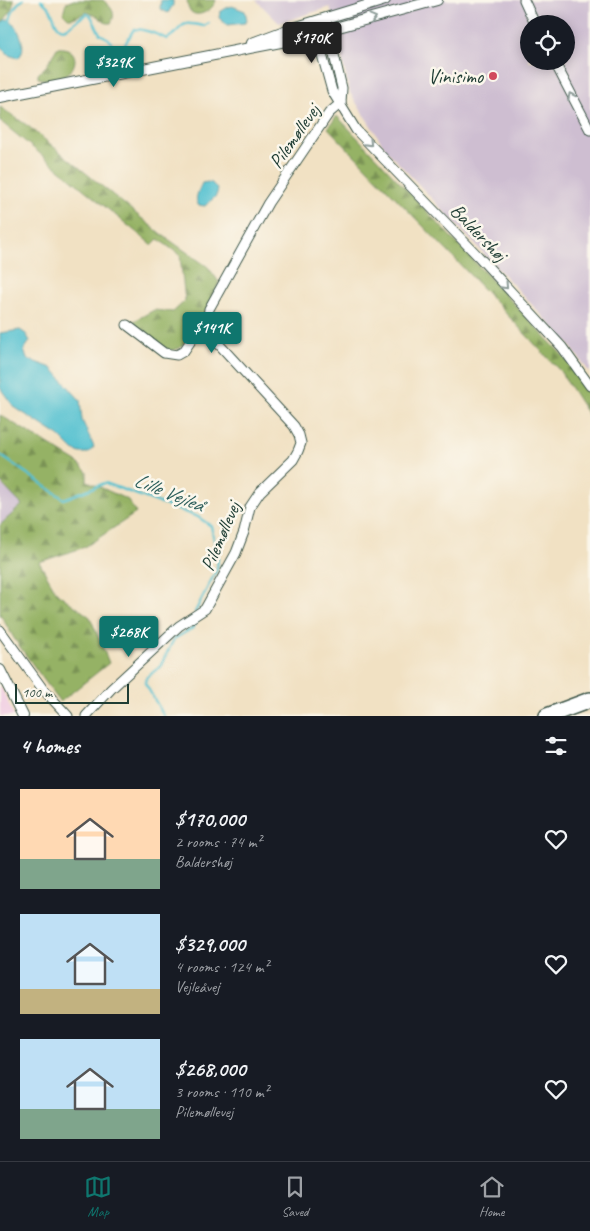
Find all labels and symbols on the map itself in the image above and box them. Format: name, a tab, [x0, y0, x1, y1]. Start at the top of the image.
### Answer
one-way arrow	[368, 14, 376, 24]
pin: $170K	[277, 22, 347, 64]
pin: $329K	[79, 46, 149, 88]
place label: Vinisimo	[428, 64, 484, 89]
marker: Vinisimo	[487, 70, 499, 82]
one-way arrow	[567, 92, 577, 101]
street label: Pilemøllevej	[263, 98, 327, 173]
one-way arrow	[363, 137, 372, 146]
street label: Baldershøj	[445, 198, 514, 268]
one-way arrow	[499, 280, 508, 289]
pin: $141K	[177, 312, 247, 354]
water label: Lille Vejleå	[131, 466, 212, 519]
street label: Pilemøllevej	[195, 496, 247, 575]
pin: $268K	[94, 616, 164, 658]
scale bar	[15, 681, 129, 704]

